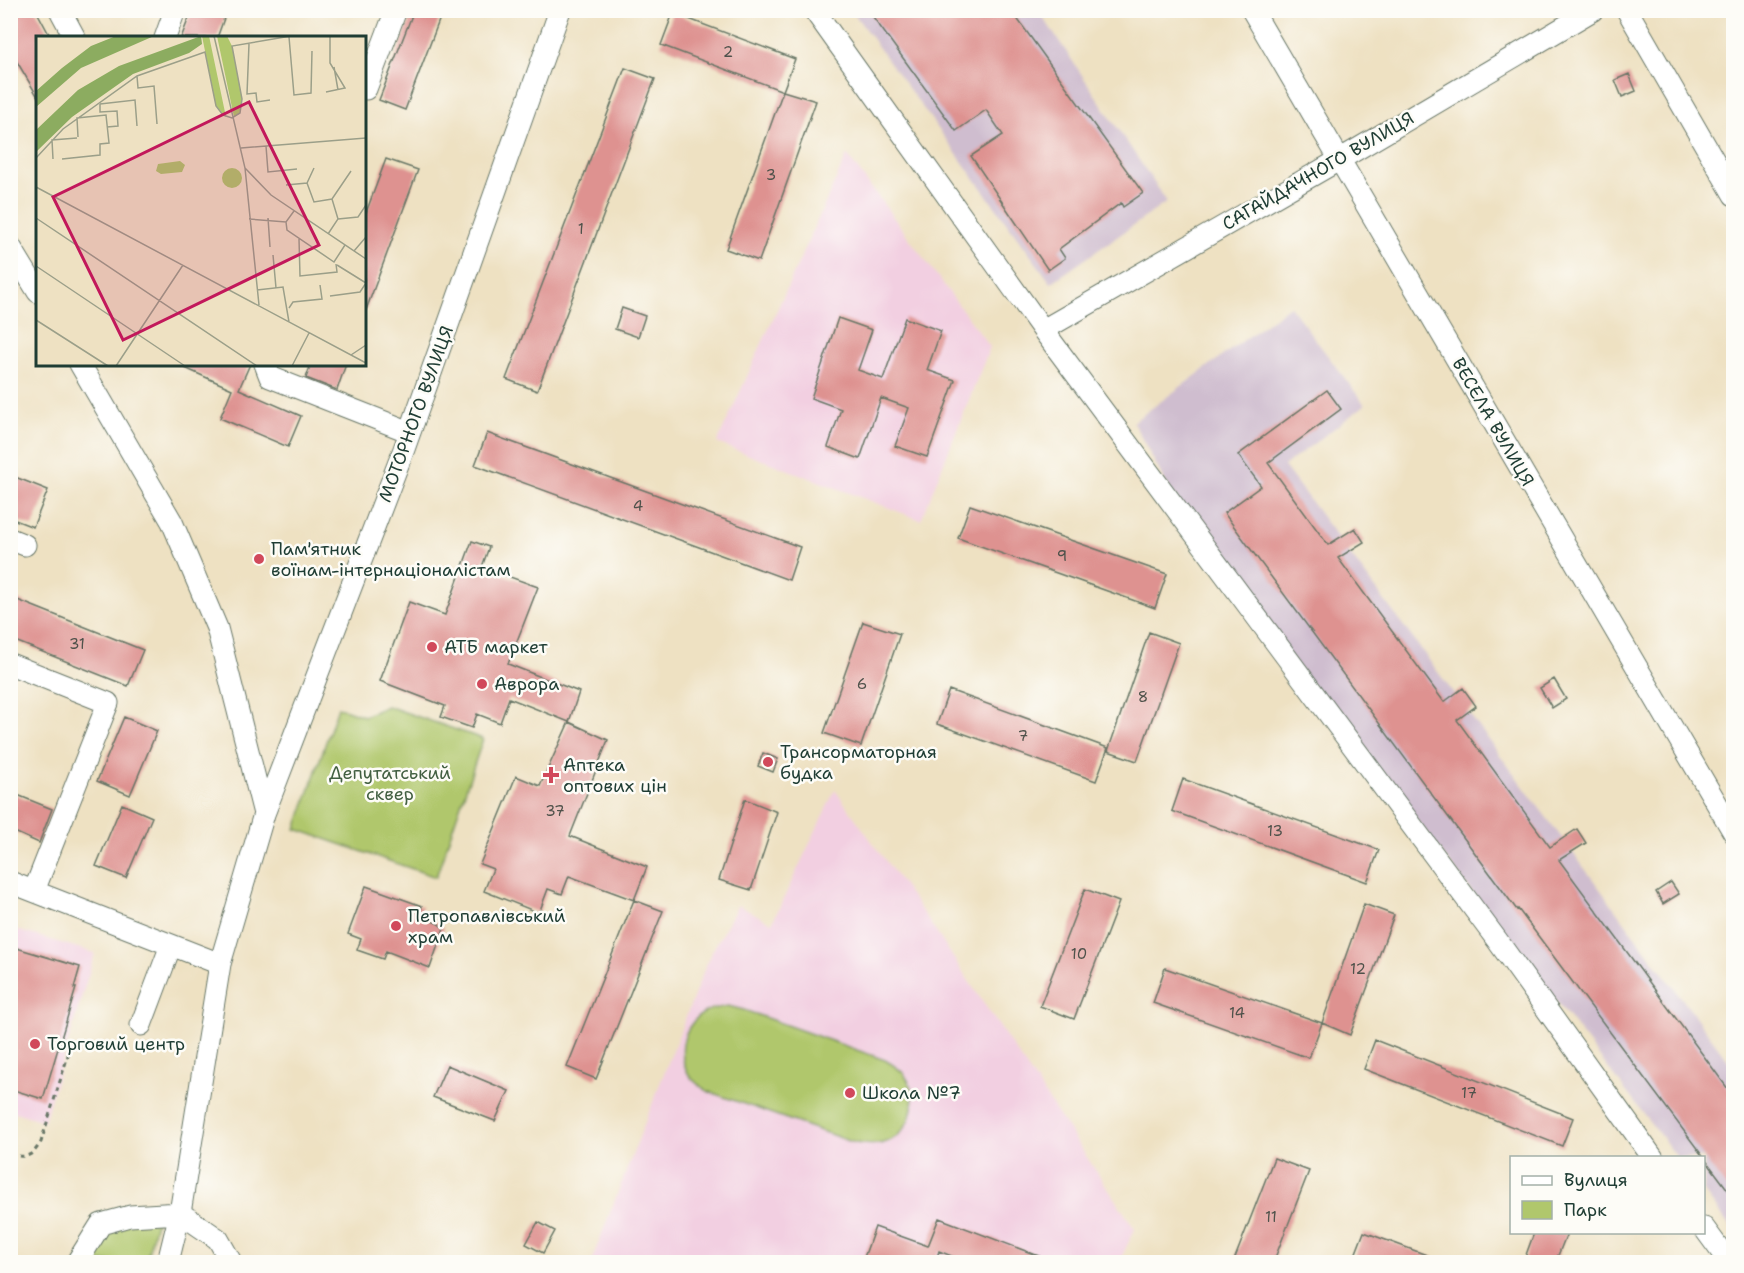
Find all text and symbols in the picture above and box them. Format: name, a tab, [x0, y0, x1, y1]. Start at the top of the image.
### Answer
inset map	[36, 36, 366, 366]
house number: 2	[723, 42, 733, 62]
street label: САГАЙДАЧНОГО ВУЛИЦЯ	[1218, 106, 1418, 236]
house number: 3	[766, 165, 776, 185]
house number: 1	[578, 219, 584, 239]
street label: МОТОРНОГО ВУЛИЦЯ	[373, 322, 459, 506]
street label: ВЕСЕЛА ВУЛИЦЯ	[1446, 353, 1540, 491]
house number: 4	[633, 496, 643, 516]
place label: Пам'ятник воїнам-інтернаціоналістам	[271, 537, 511, 582]
house number: 9	[1057, 546, 1067, 566]
marker: Пам'ятник воїнам-інтернаціоналістам	[252, 552, 266, 566]
house number: 31	[69, 634, 85, 654]
place label: АТБ маркет	[444, 635, 549, 659]
marker: АТБ маркет	[425, 640, 439, 654]
place label: Аврора	[494, 672, 559, 696]
house number: 6	[857, 674, 867, 694]
marker: Аврора	[475, 677, 489, 691]
house number: 8	[1138, 687, 1148, 707]
house number: 7	[1018, 726, 1028, 746]
place label: Трансорматорная будка	[780, 740, 937, 785]
place label: Аптека оптових цін	[563, 753, 667, 798]
marker: Трансорматорная будка	[761, 755, 775, 769]
park label: Депутатський сквер	[329, 761, 451, 806]
marker: Аптека оптових цін	[544, 768, 558, 782]
house number: 37	[545, 801, 565, 821]
house number: 13	[1267, 821, 1283, 841]
place label: Петропавлівський храм	[408, 904, 566, 949]
marker: Петропавлівський храм	[389, 919, 403, 933]
house number: 10	[1071, 944, 1087, 964]
house number: 12	[1350, 959, 1366, 979]
house number: 14	[1229, 1003, 1245, 1023]
place label: Торговий центр	[47, 1032, 185, 1056]
marker: Торговий центр	[28, 1037, 42, 1051]
place label: Школа №7	[862, 1081, 961, 1105]
house number: 17	[1461, 1083, 1477, 1103]
marker: Школа №7	[843, 1086, 857, 1100]
legend	[1510, 1156, 1705, 1234]
text: Вулиця	[1564, 1168, 1628, 1192]
text: Парк	[1564, 1198, 1607, 1222]
house number: 11	[1265, 1207, 1277, 1227]

